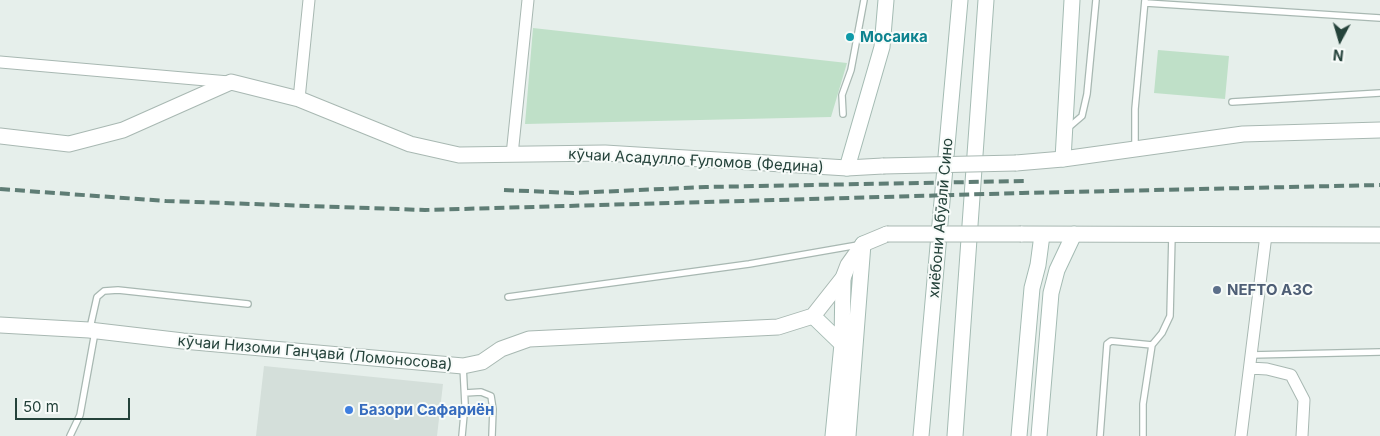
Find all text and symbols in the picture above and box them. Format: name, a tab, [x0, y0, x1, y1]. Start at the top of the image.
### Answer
north arrow	[1315, 15, 1365, 65]
place label: Мосаика	[860, 28, 928, 46]
marker: Мосаика	[844, 31, 856, 43]
text: N	[1332, 46, 1345, 64]
street label: хиёбони Абӯалӣ Сино	[925, 137, 957, 299]
street label: кӯчаи Асадулло Ғуломов (Федина)	[568, 145, 824, 177]
place label: NEFTO АЗС	[1227, 281, 1313, 299]
marker: NEFTO АЗС	[1211, 284, 1223, 296]
street label: кӯчаи Низоми Ганҷавӣ (Ломоносова)	[177, 332, 453, 374]
scale bar	[18, 388, 132, 420]
text: 50 m	[23, 397, 59, 416]
place label: Базори Сафариён	[359, 401, 494, 419]
marker: Базори Сафариён	[343, 404, 355, 416]

